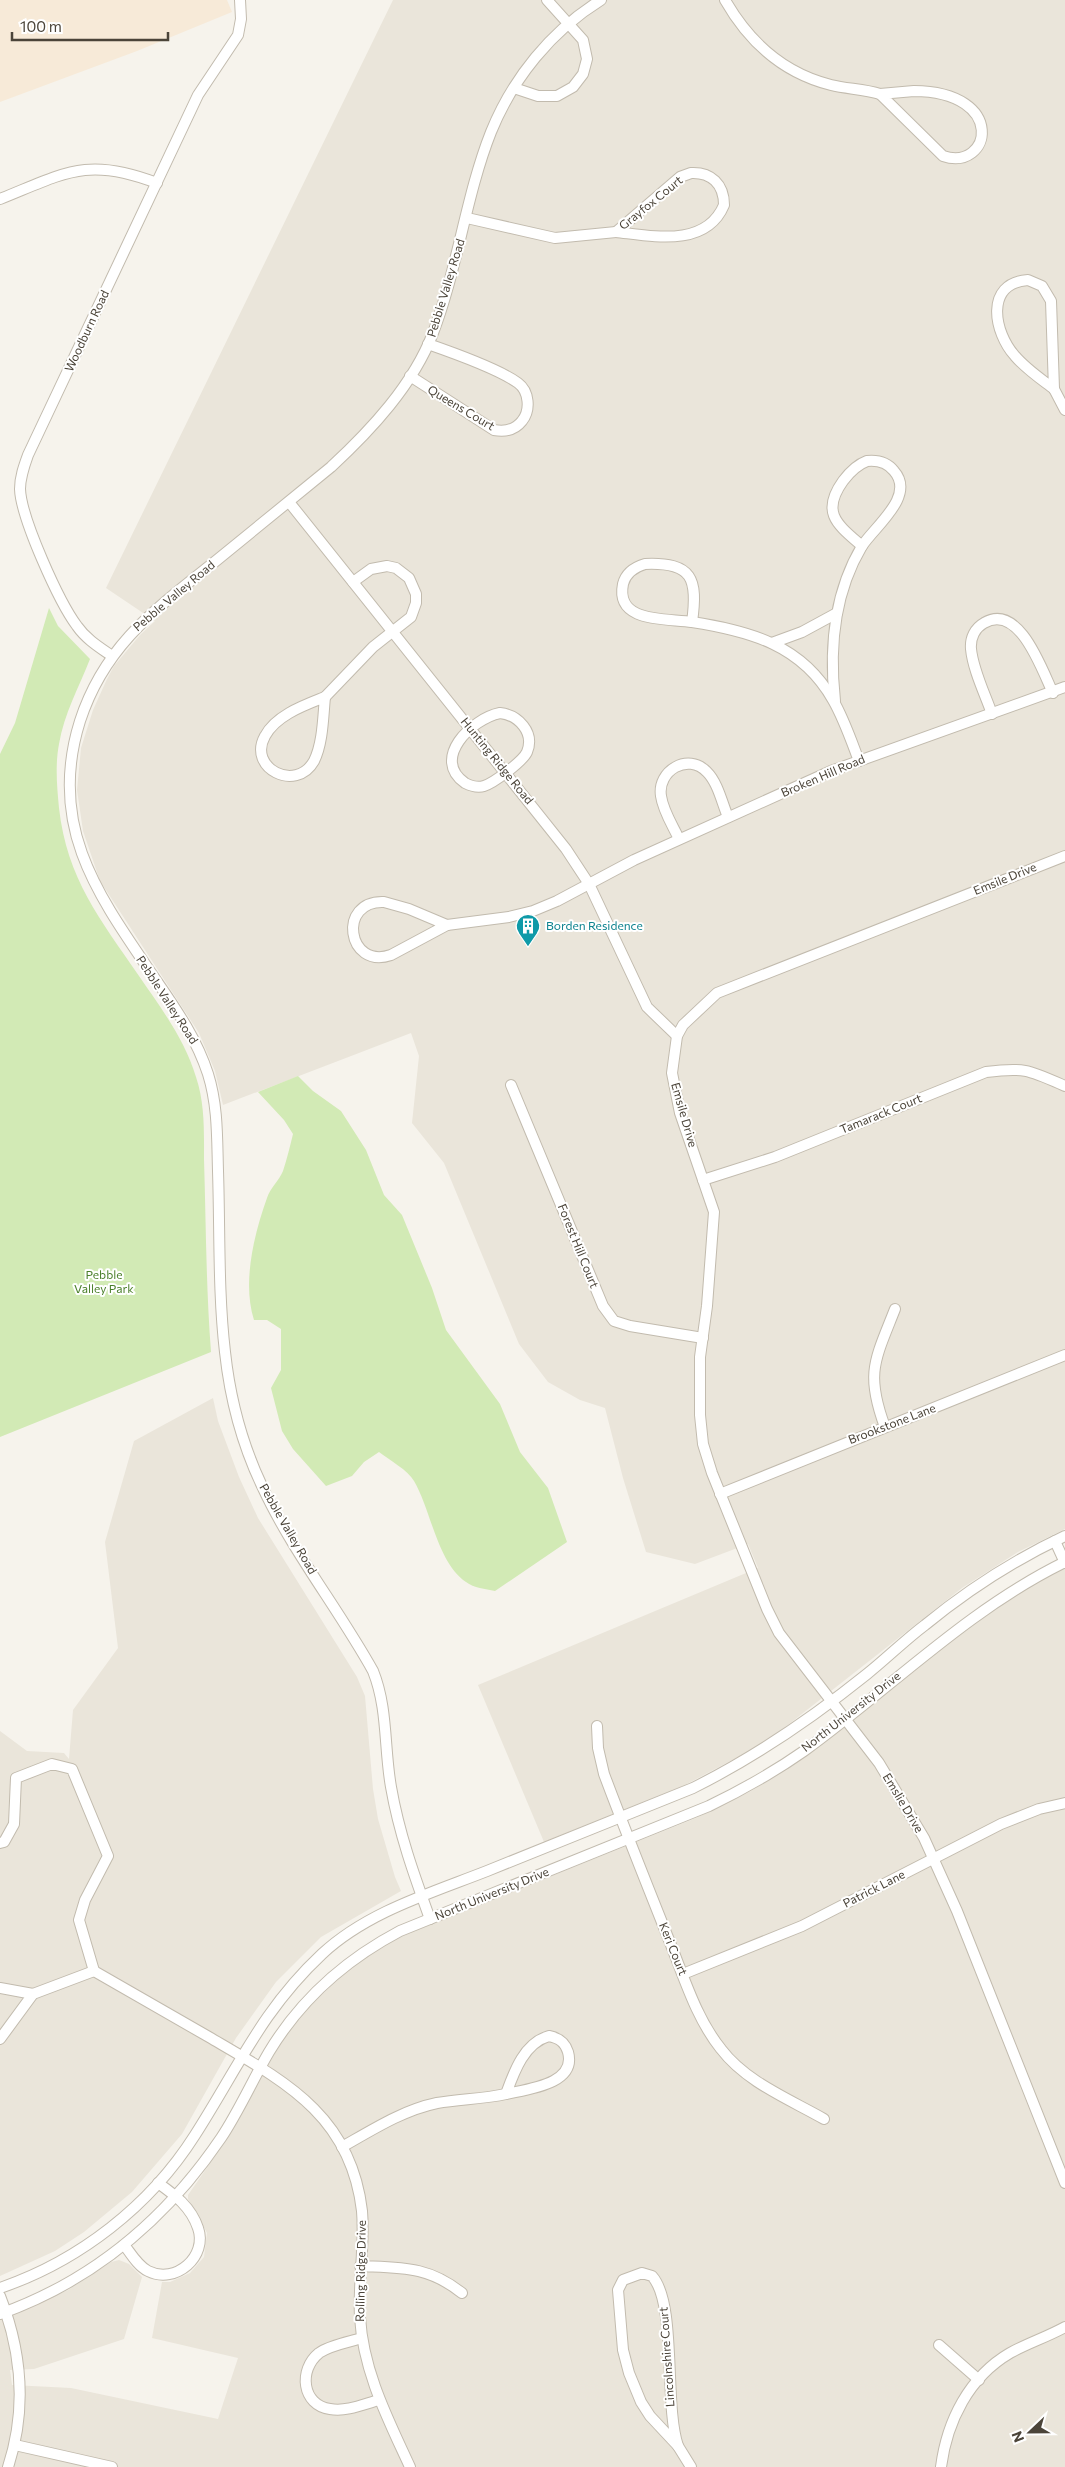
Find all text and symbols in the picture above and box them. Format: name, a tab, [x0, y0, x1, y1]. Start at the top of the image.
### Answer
scale bar	[12, 10, 169, 42]
text: 100 m	[20, 17, 62, 35]
street label: Grayfox Court	[616, 172, 685, 232]
street label: Pebble Valley Road	[423, 237, 467, 339]
street label: Woodburn Road	[61, 287, 111, 374]
street label: Queens Court	[426, 382, 498, 433]
street label: Pebble Valley Road	[130, 557, 217, 633]
street label: Hunting Ridge Road	[459, 714, 537, 807]
street label: Broken Hill Road	[779, 751, 867, 799]
street label: Emsile Drive	[971, 859, 1038, 897]
building icon: Borden Residence	[515, 913, 541, 947]
place label: Borden Residence	[546, 918, 643, 932]
street label: Pebble Valley Road	[134, 953, 202, 1046]
street label: Emsile Drive	[669, 1081, 701, 1149]
street label: Tamarack Court	[838, 1090, 924, 1136]
street label: Forest Hill Court	[556, 1201, 602, 1290]
park label: Pebble Valley Park	[74, 1267, 134, 1295]
street label: Brookstone Lane	[846, 1400, 937, 1446]
street label: Pebble Valley Road	[257, 1481, 321, 1576]
street label: North University Drive	[798, 1668, 903, 1754]
street label: Emslie Drive	[881, 1770, 927, 1835]
street label: North University Drive	[433, 1864, 551, 1922]
street label: Patrick Lane	[840, 1867, 907, 1910]
street label: Keri Court	[657, 1920, 691, 1977]
street label: Rolling Ridge Drive	[352, 2220, 368, 2322]
street label: Lincolnshire Court	[656, 2306, 676, 2408]
north arrow	[1005, 2407, 1055, 2457]
text: N	[1008, 2429, 1027, 2445]

